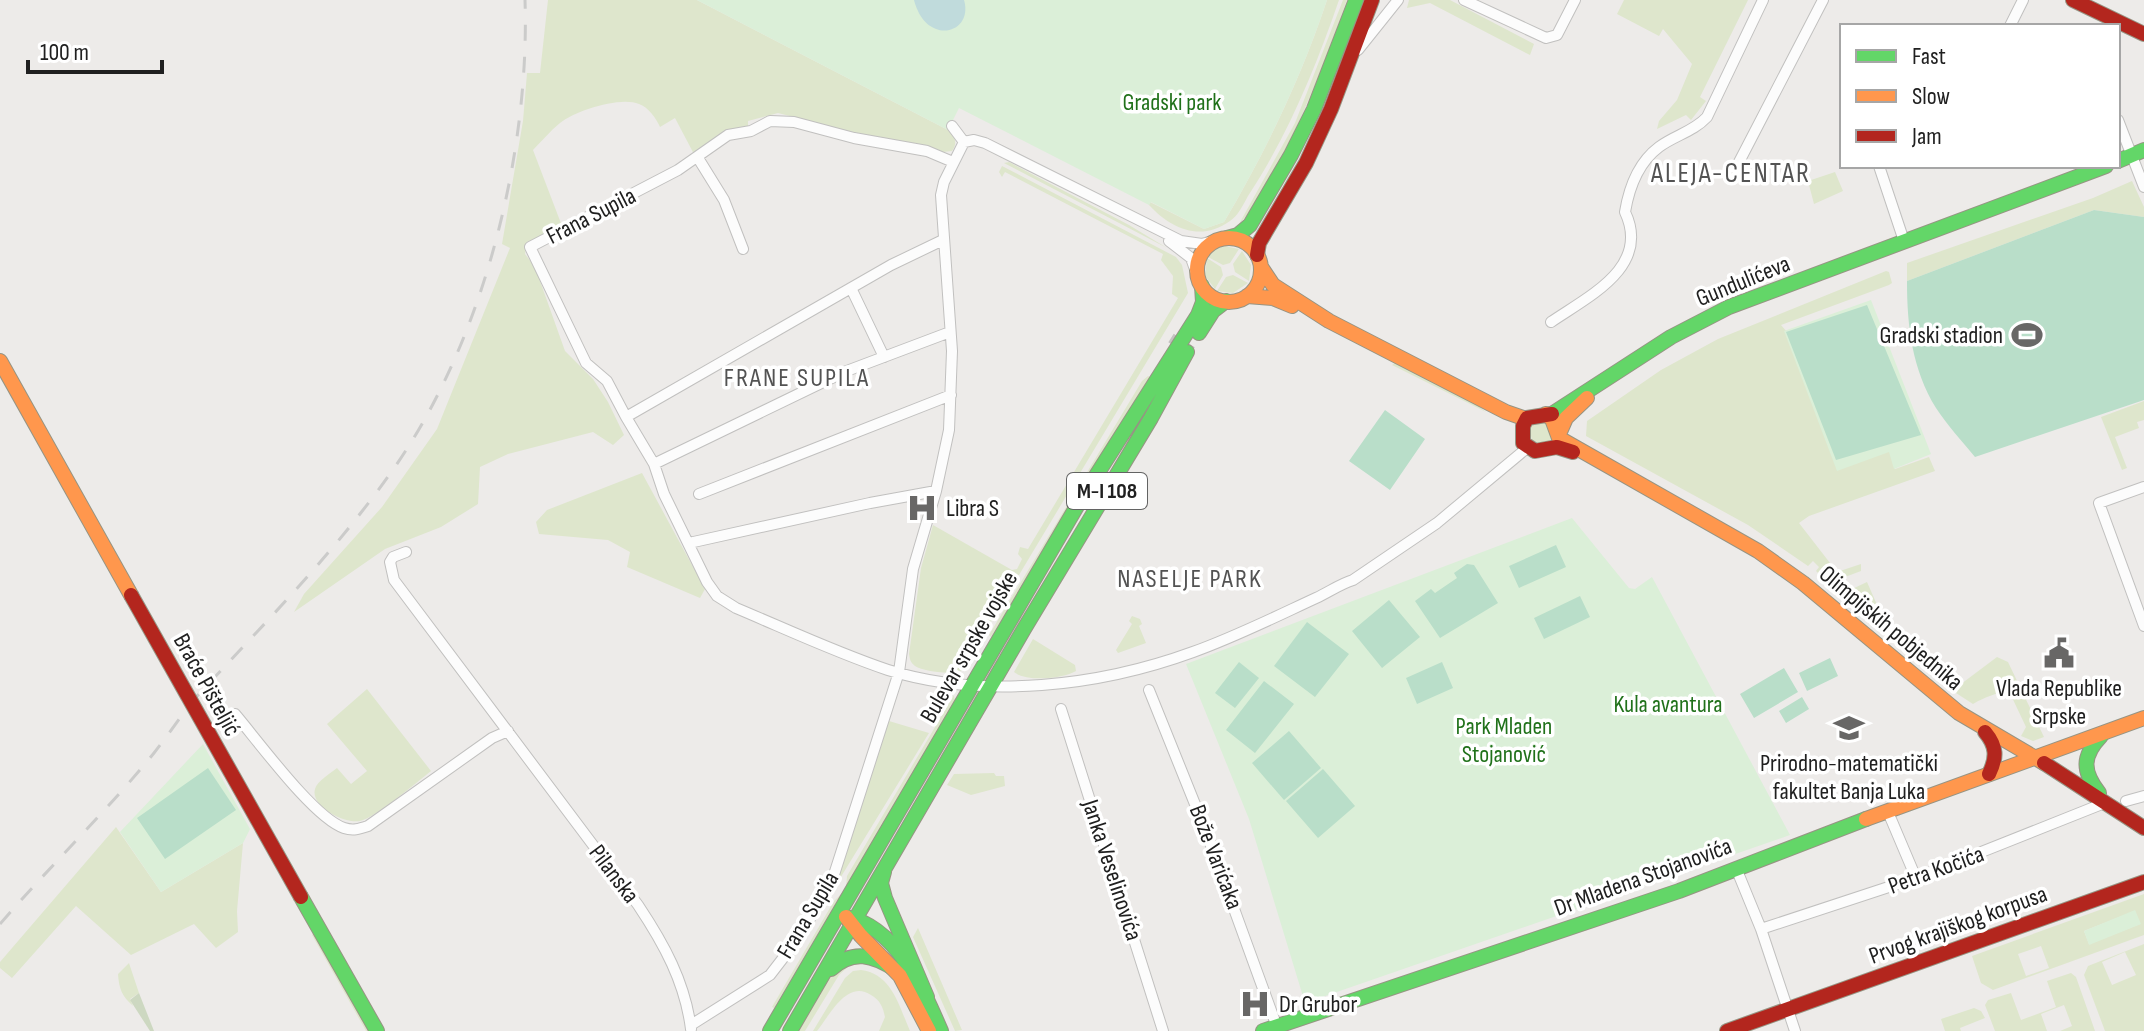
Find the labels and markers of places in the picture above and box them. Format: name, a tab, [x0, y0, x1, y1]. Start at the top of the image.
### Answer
sports icon: Gradski stadion	[2010, 318, 2044, 352]
place label: Gradski stadion	[1879, 321, 2003, 350]
hospital icon: Libra S	[905, 491, 939, 525]
place label: Libra S	[946, 494, 999, 523]
public building icon: Vlada Republike Srpske	[2042, 636, 2076, 670]
place label: Vlada Republike Srpske	[1996, 674, 2122, 731]
school or university icon: Prirodno-matematički fakultet Banja Luka	[1832, 711, 1866, 745]
place label: Prirodno-matematički fakultet Banja Luka	[1760, 749, 1938, 806]
hospital icon: Dr Grubor	[1238, 987, 1272, 1021]
place label: Dr Grubor	[1279, 990, 1357, 1019]

